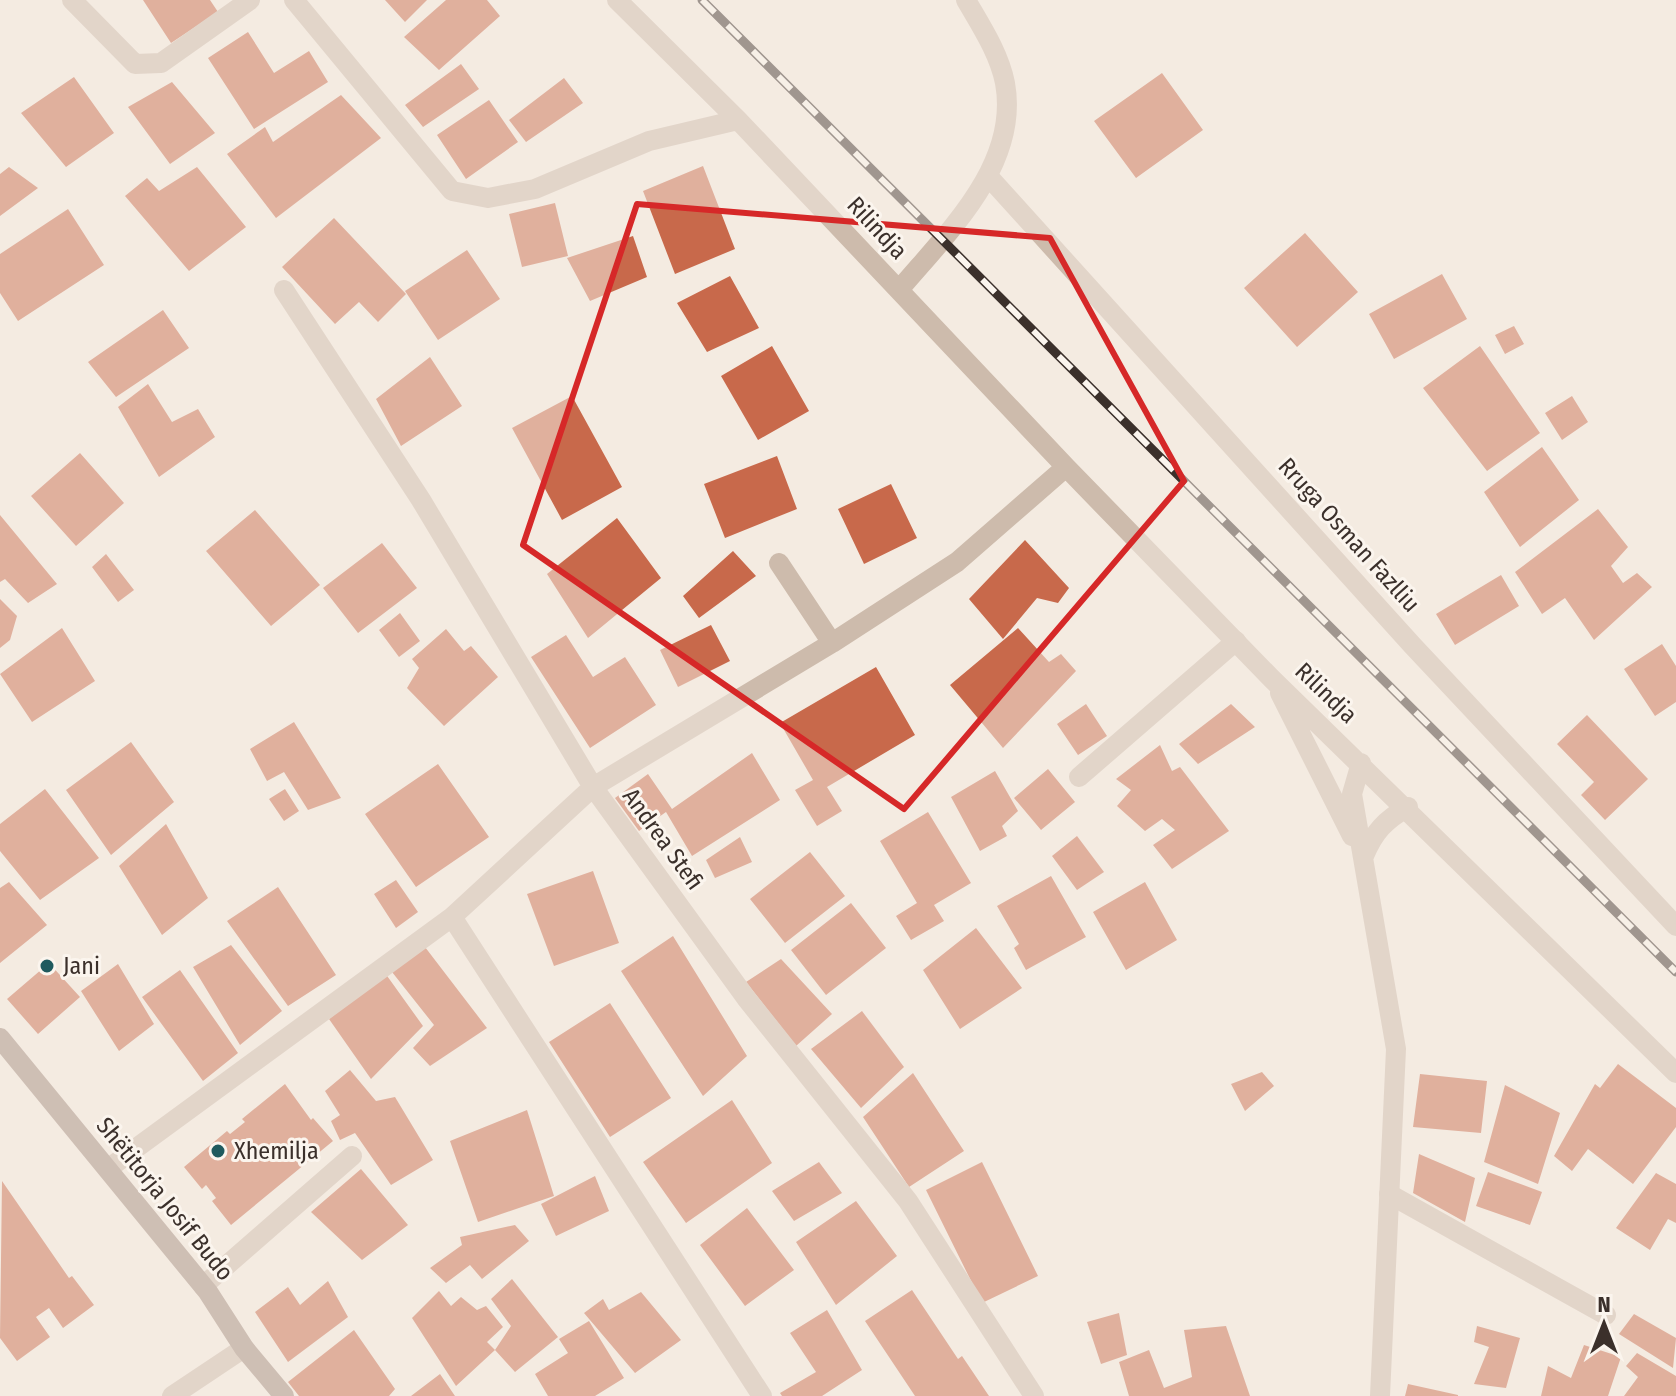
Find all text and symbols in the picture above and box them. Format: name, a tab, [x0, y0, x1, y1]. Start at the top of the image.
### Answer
street label: Rilindja	[841, 191, 913, 265]
street label: Rruga Osman Fazlliu	[1272, 452, 1426, 618]
street label: Rilindja	[1289, 657, 1363, 729]
street label: Andrea Stefi	[617, 783, 709, 895]
place label: Jani	[63, 952, 100, 980]
marker: Jani	[38, 957, 56, 975]
street label: Shëtitorja Josif Budo	[91, 1112, 239, 1286]
place label: Xhemilja	[234, 1137, 319, 1165]
marker: Xhemilja	[209, 1142, 227, 1160]
north arrow	[1564, 1284, 1644, 1364]
text: N	[1597, 1291, 1611, 1318]

